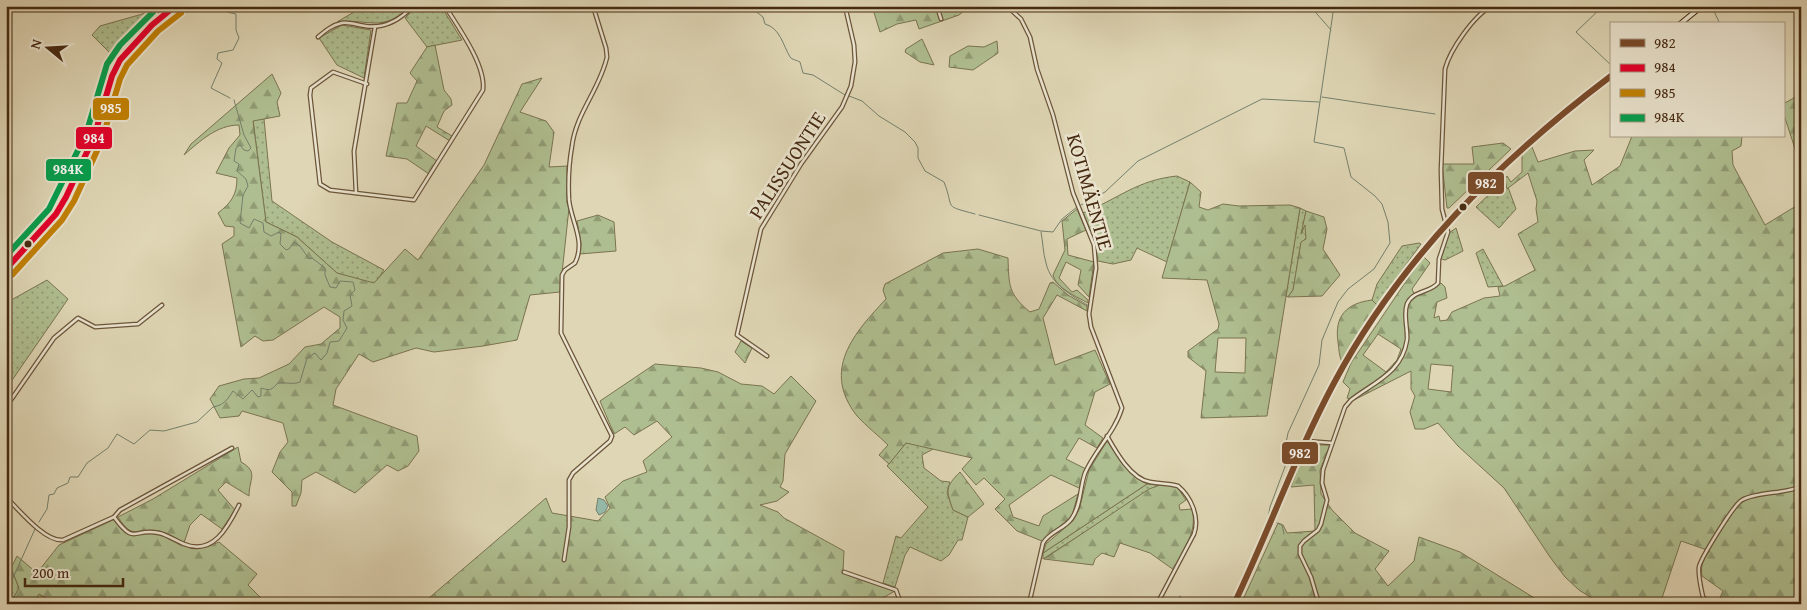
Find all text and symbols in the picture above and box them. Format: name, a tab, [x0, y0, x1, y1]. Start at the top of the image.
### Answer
north arrow	[22, 22, 72, 72]
legend	[1610, 22, 1784, 138]
text: 982	[1654, 32, 1676, 53]
text: N	[25, 36, 47, 52]
text: 984	[1654, 56, 1676, 77]
text: 985	[1654, 82, 1676, 103]
line badge: 985	[92, 97, 130, 121]
text: 985	[100, 98, 122, 118]
street label: PALISSUONTIE	[741, 105, 832, 224]
text: 984K	[1654, 106, 1685, 127]
line badge: 984	[75, 126, 113, 150]
text: 984	[83, 128, 105, 148]
street label: KOTIMÄENTIE	[1060, 130, 1121, 254]
line badge: 984K	[45, 158, 92, 182]
text: 984K	[53, 159, 83, 179]
line badge: 982	[1467, 171, 1505, 195]
text: 982	[1475, 173, 1497, 193]
unlabelled marker	[1458, 202, 1468, 212]
unlabelled marker	[23, 239, 33, 249]
line badge: 982	[1281, 441, 1319, 465]
text: 982	[1289, 443, 1311, 463]
scale bar	[25, 555, 122, 587]
text: 200 m	[32, 562, 70, 583]

